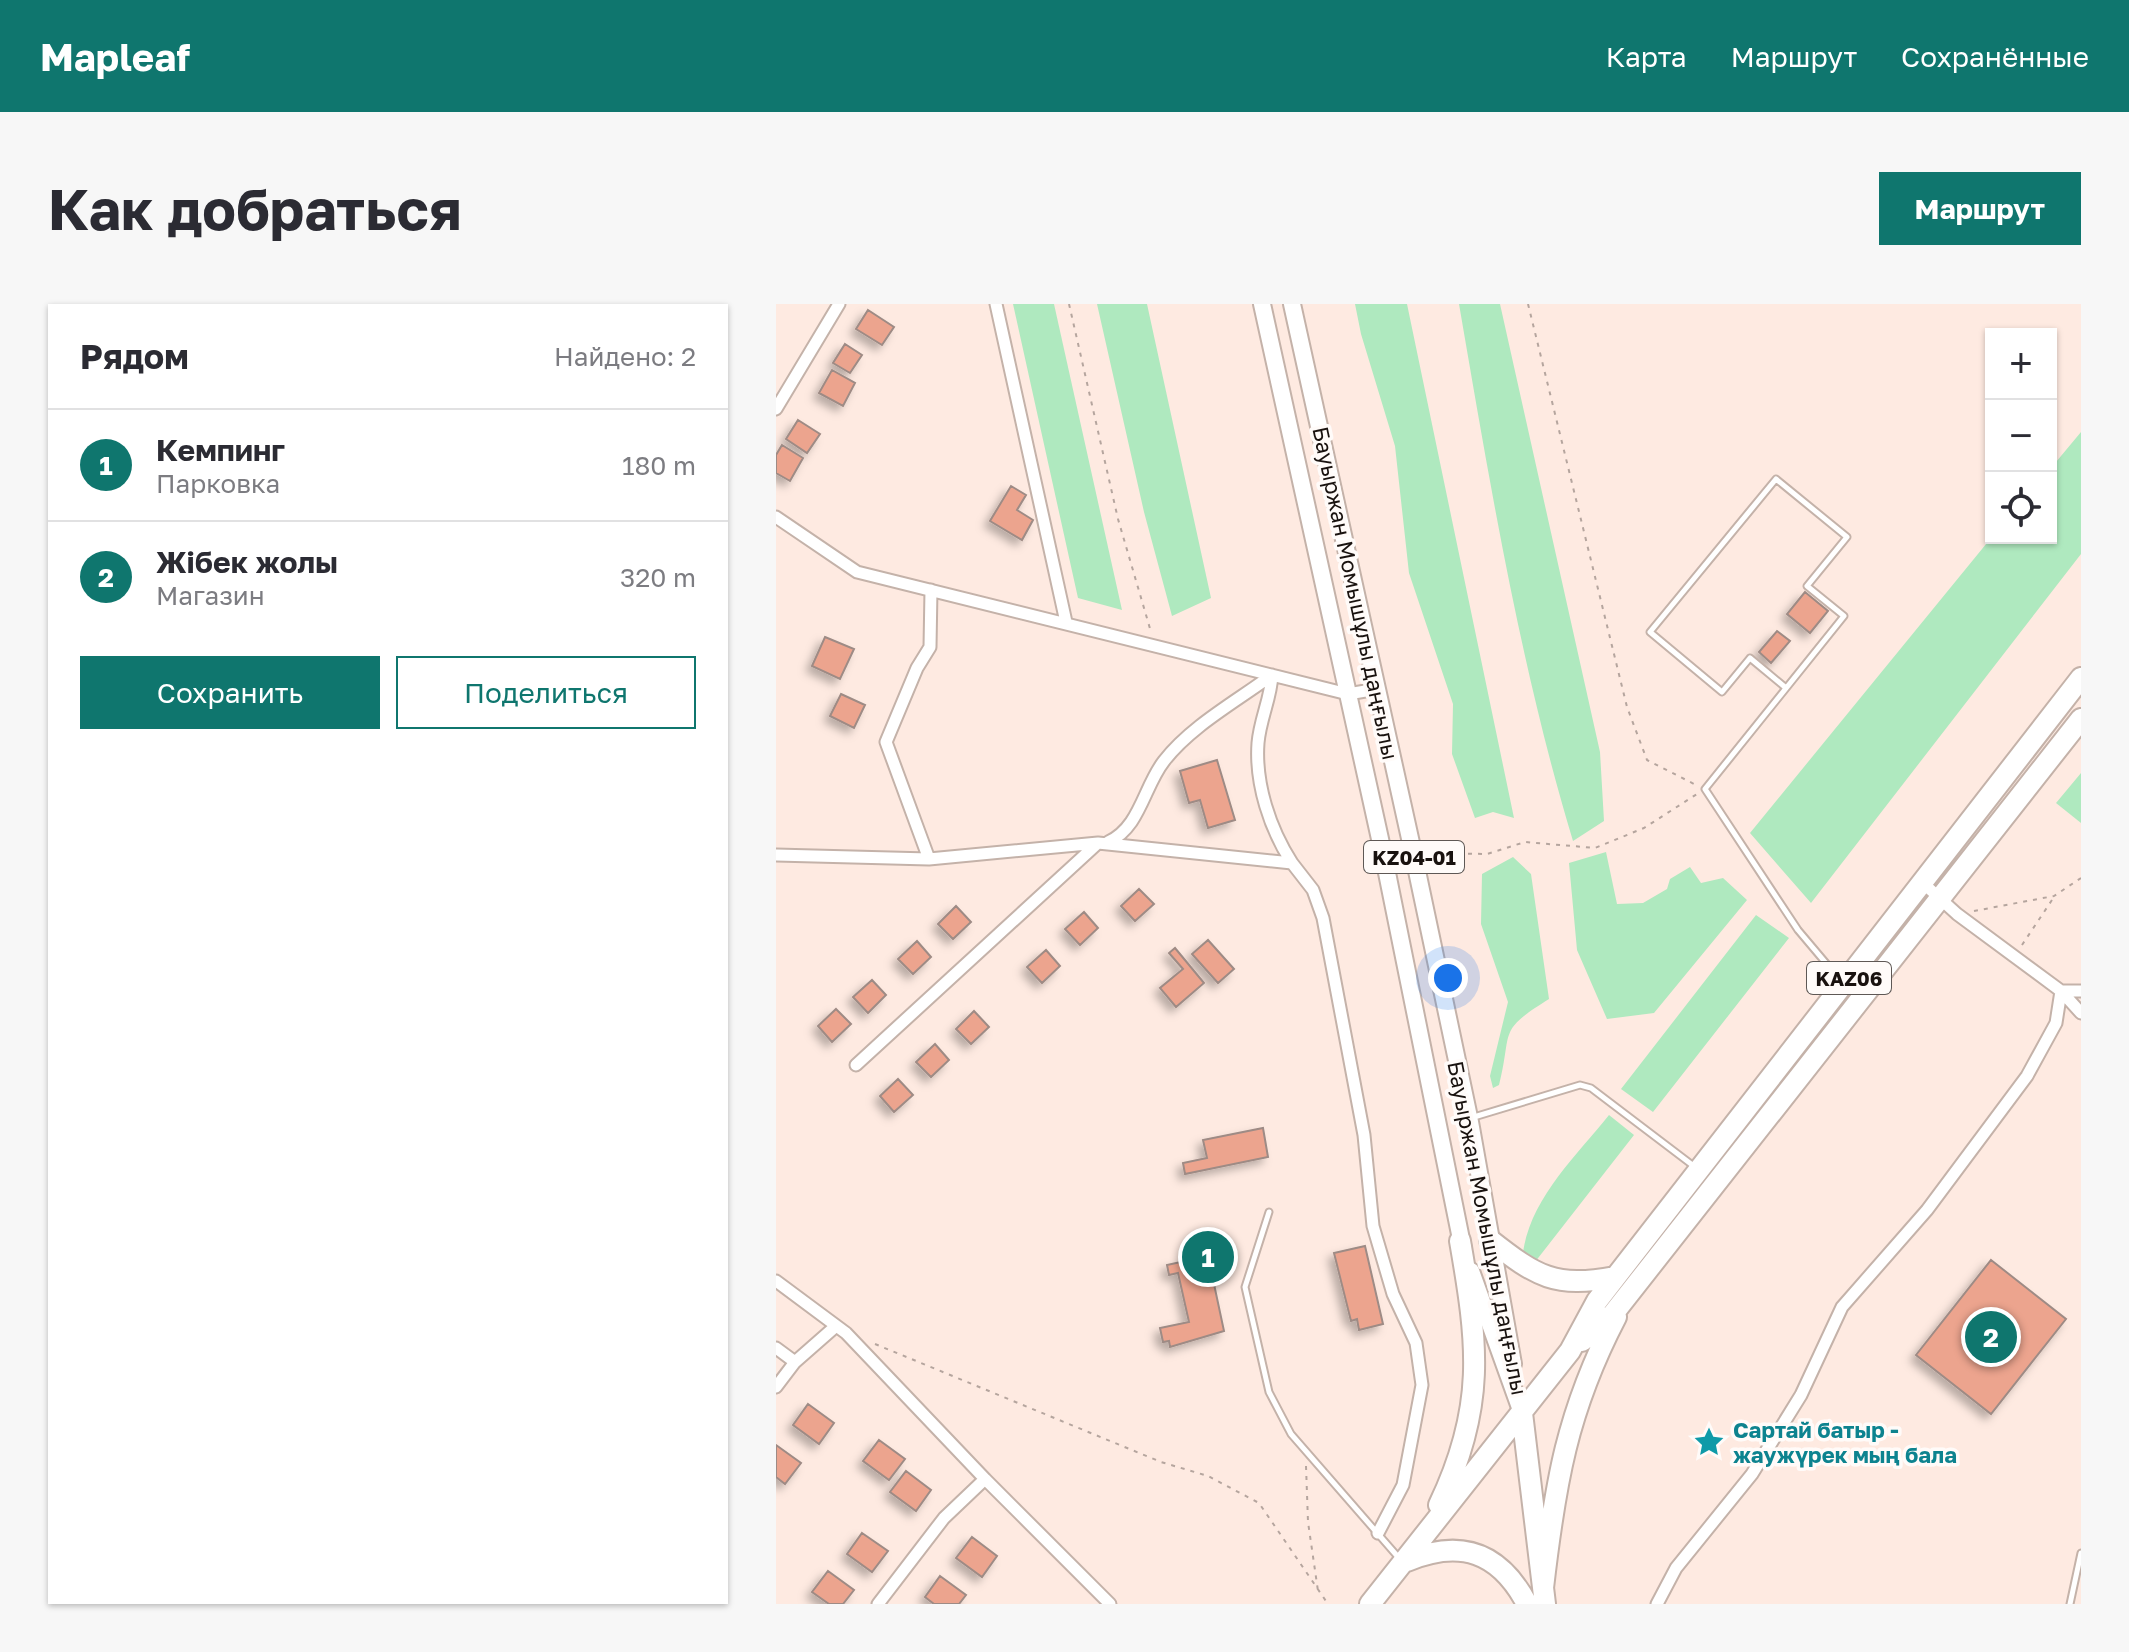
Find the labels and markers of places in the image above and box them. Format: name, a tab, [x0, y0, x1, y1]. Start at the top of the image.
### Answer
pin: 1	[1182, 1227, 1234, 1287]
pin: 2	[1965, 1307, 2017, 1367]
place label: Сартай батыр - жаужүрек мың бала	[1733, 1416, 1957, 1468]
place icon: Сартай батыр - жаужүрек мың бала	[1692, 1425, 1726, 1459]

